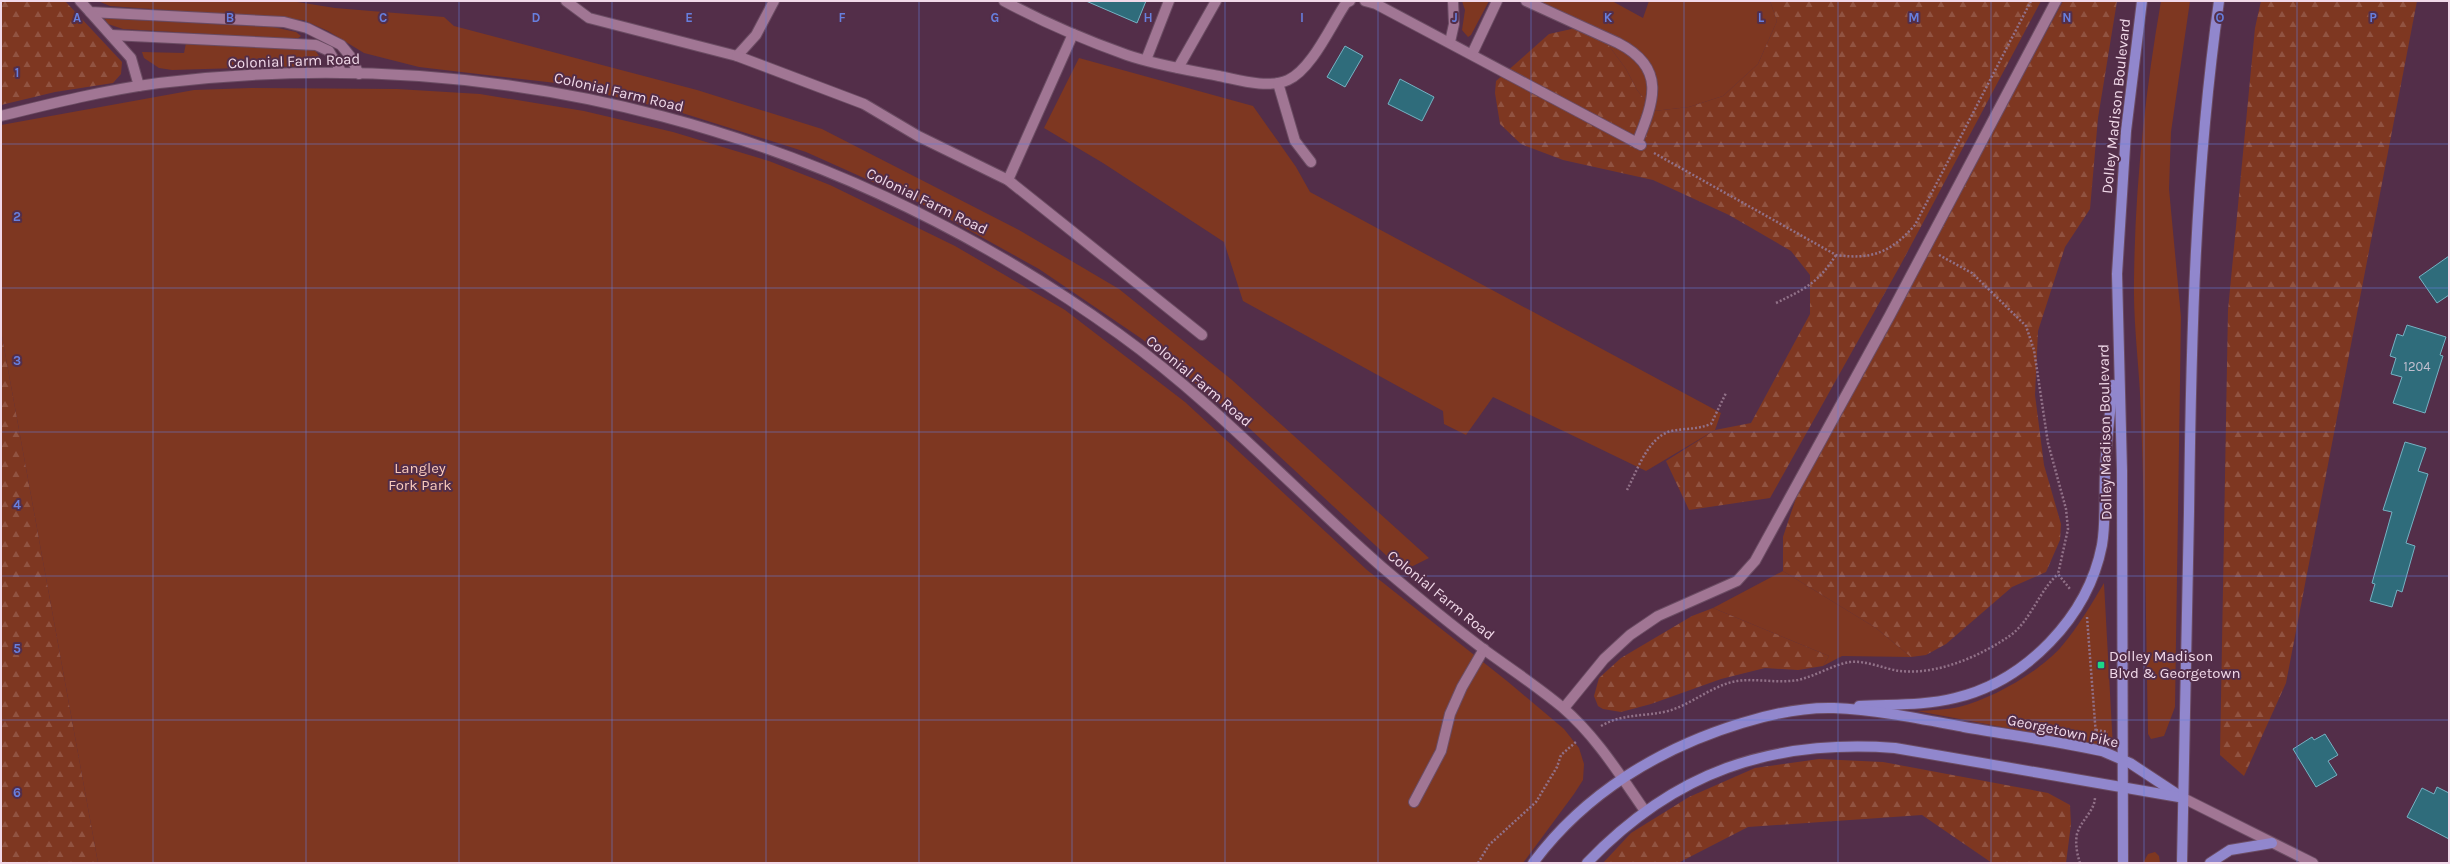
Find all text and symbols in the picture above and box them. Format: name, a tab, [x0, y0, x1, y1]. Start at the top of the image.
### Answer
text: A	[73, 10, 81, 25]
text: B	[226, 10, 234, 25]
text: C	[379, 10, 387, 25]
text: D	[532, 10, 541, 25]
text: E	[685, 10, 693, 25]
text: F	[838, 10, 846, 25]
text: G	[991, 10, 999, 25]
text: H	[1143, 10, 1153, 25]
text: I	[1300, 10, 1304, 25]
text: J	[1452, 10, 1458, 25]
text: K	[1604, 10, 1613, 25]
text: L	[1758, 10, 1765, 25]
text: M	[1908, 10, 1920, 25]
text: N	[2062, 10, 2072, 25]
text: O	[2216, 10, 2225, 25]
text: P	[2369, 10, 2377, 25]
street label: Dolley Madison Boulevard	[2098, 17, 2134, 195]
street label: Colonial Farm Road	[227, 50, 361, 72]
text: 1	[15, 65, 19, 80]
street label: Colonial Farm Road	[552, 68, 686, 116]
street label: Colonial Farm Road	[863, 164, 991, 238]
text: 2	[13, 209, 21, 224]
street label: Colonial Farm Road	[1142, 331, 1256, 431]
street label: Dolley Madison Boulevard	[2094, 344, 2116, 520]
text: 3	[13, 353, 21, 368]
house number: 1204	[2404, 359, 2430, 374]
park label: Langley Fork Park	[388, 459, 452, 494]
text: 4	[13, 497, 21, 512]
street label: Colonial Farm Road	[1384, 546, 1498, 644]
text: 5	[13, 641, 21, 656]
place label: Dolley Madison Blvd & Georgetown	[2109, 647, 2240, 682]
marker: Dolley Madison Blvd & Georgetown	[2096, 660, 2106, 670]
street label: Georgetown Pike	[2006, 710, 2120, 752]
text: 6	[13, 785, 21, 800]

